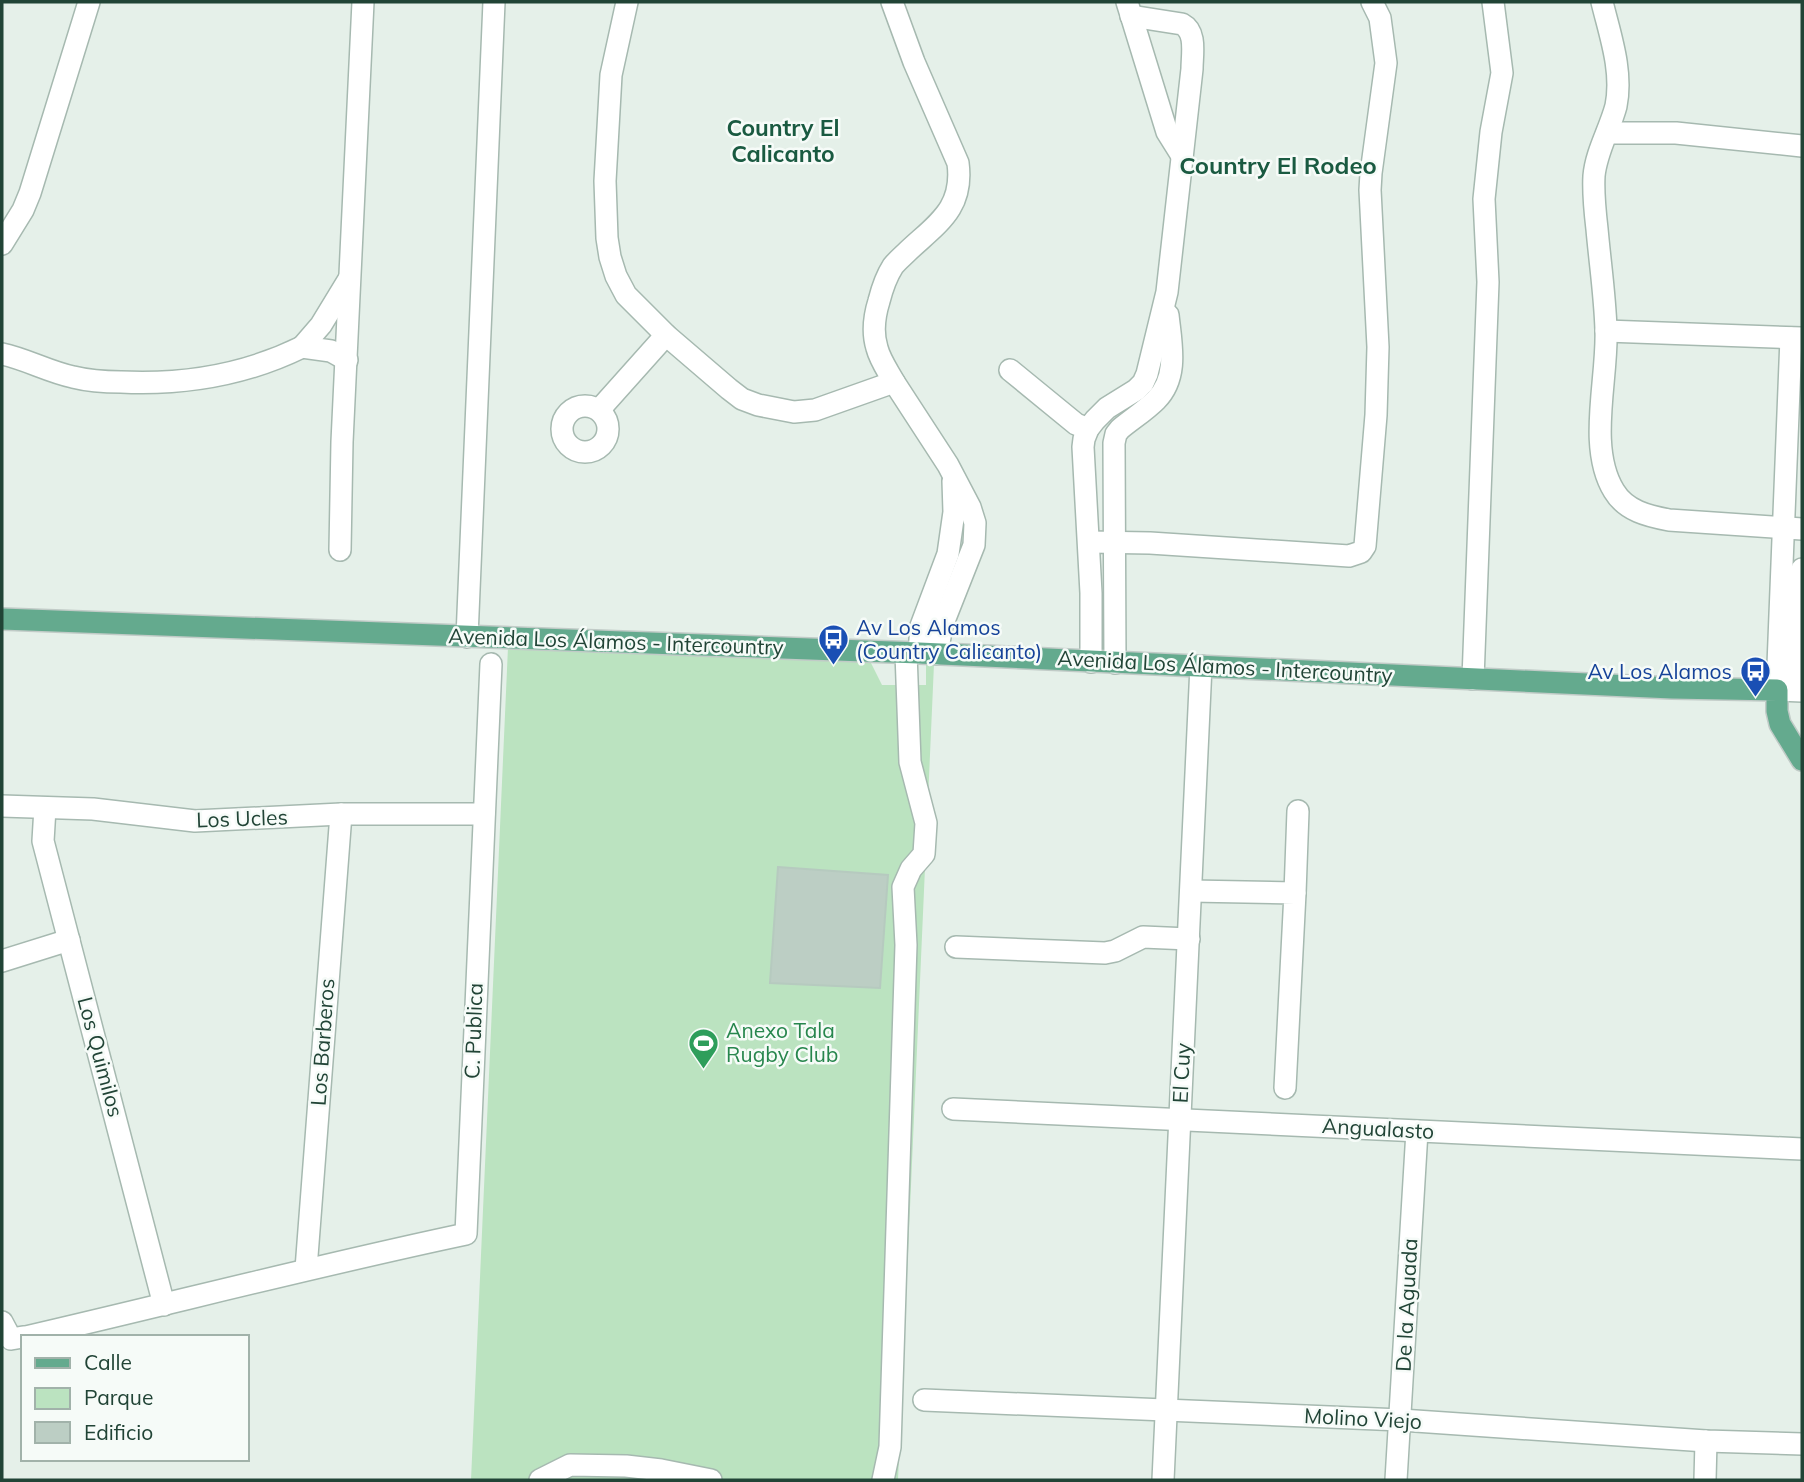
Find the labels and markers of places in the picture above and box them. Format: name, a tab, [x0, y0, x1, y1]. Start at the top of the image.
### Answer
place label: Av Los Alamos (Country Calicanto)	[856, 614, 1042, 664]
bus stop icon: Av Los Alamos (Country Calicanto)	[816, 623, 850, 667]
bus stop icon: Av Los Alamos	[1738, 655, 1772, 699]
place label: Av Los Alamos	[1587, 658, 1732, 684]
place label: Anexo Tala Rugby Club	[726, 1017, 838, 1067]
sports icon: Anexo Tala Rugby Club	[686, 1026, 720, 1070]

